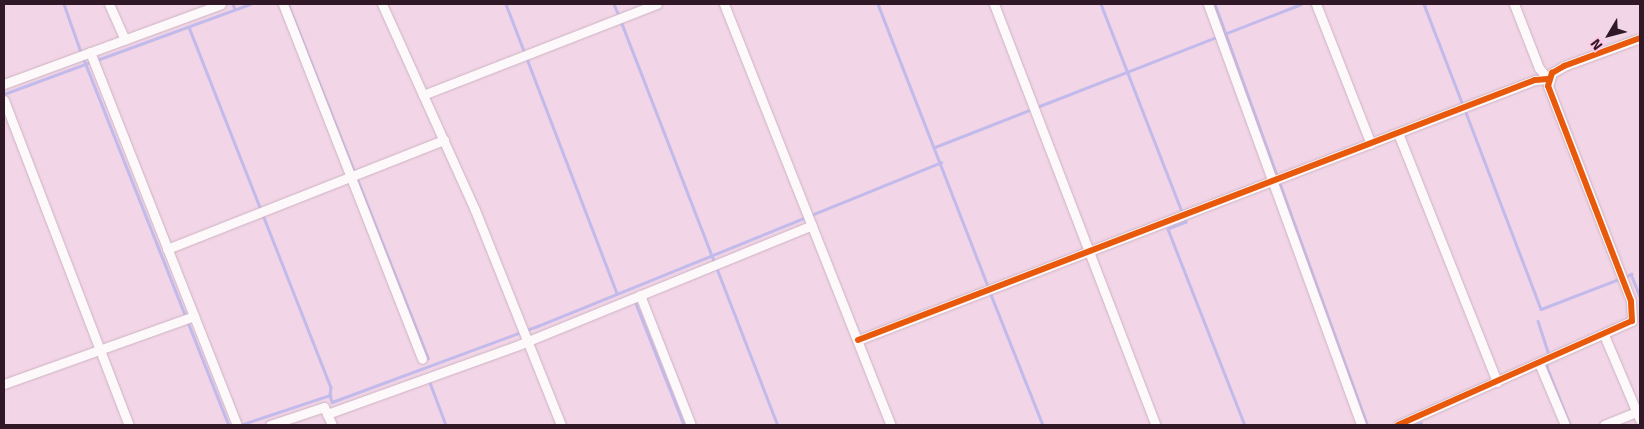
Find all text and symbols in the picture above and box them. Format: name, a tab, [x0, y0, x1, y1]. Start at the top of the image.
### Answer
north arrow	[1584, 10, 1634, 60]
text: N	[1587, 35, 1606, 53]

